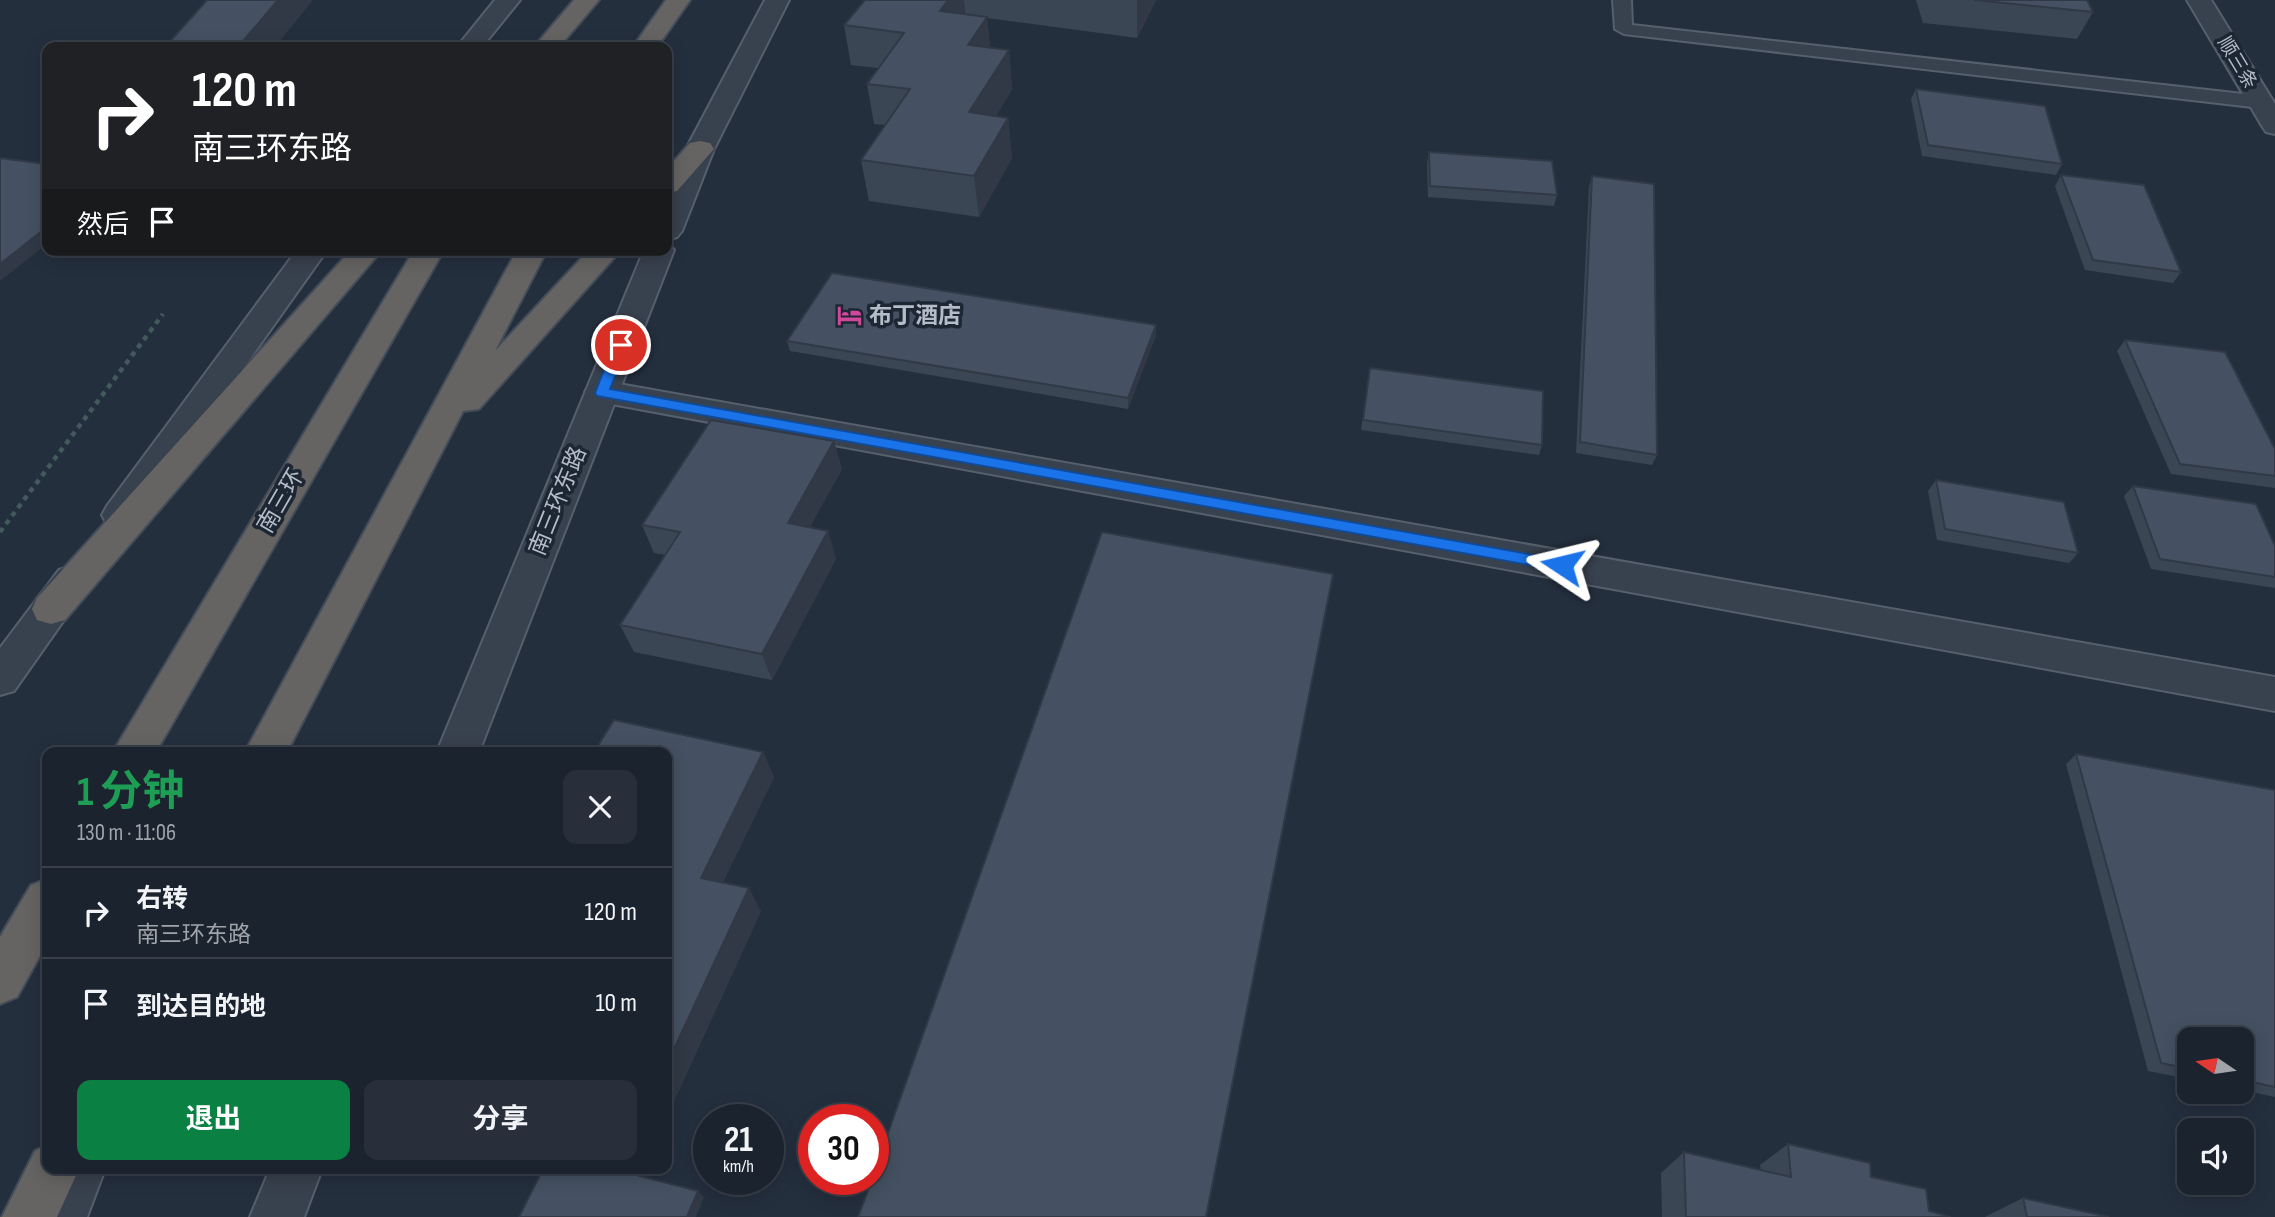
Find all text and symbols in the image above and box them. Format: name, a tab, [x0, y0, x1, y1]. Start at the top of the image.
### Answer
street label: 顺三条	[2212, 33, 2262, 93]
text: 120 m	[192, 62, 297, 121]
icon: right	[77, 70, 168, 161]
text: 南三环东路	[192, 130, 352, 169]
icon: arrive	[143, 203, 181, 241]
text: 然后	[77, 210, 129, 241]
hotel icon: 布丁酒店	[835, 302, 863, 330]
place label: 布丁酒店	[869, 302, 961, 330]
pin	[591, 315, 651, 375]
icon: arrive	[602, 326, 640, 364]
street label: 南三环东路	[523, 442, 593, 560]
street label: 南三环	[252, 464, 310, 538]
position arrow	[1525, 528, 1599, 602]
text: 1 分钟	[77, 767, 184, 818]
button: close	[563, 770, 637, 844]
text: 130 m · 11:06	[77, 819, 176, 847]
text: 右转	[136, 884, 188, 915]
icon: right	[77, 894, 115, 932]
text: 120 m	[584, 897, 637, 928]
text: 南三环东路	[136, 921, 251, 949]
icon: arrive	[77, 985, 115, 1023]
text: 10 m	[595, 988, 637, 1019]
text: 到达目的地	[136, 992, 266, 1023]
north arrow	[2177, 1027, 2254, 1104]
map controls	[2177, 1027, 2254, 1195]
button: 退出	[77, 1080, 350, 1160]
button: 分享	[364, 1080, 637, 1160]
speed limit sign: 30	[798, 1104, 889, 1195]
button: sound	[2177, 1118, 2254, 1195]
text: 21	[724, 1119, 753, 1162]
text: km/h	[723, 1156, 754, 1177]

